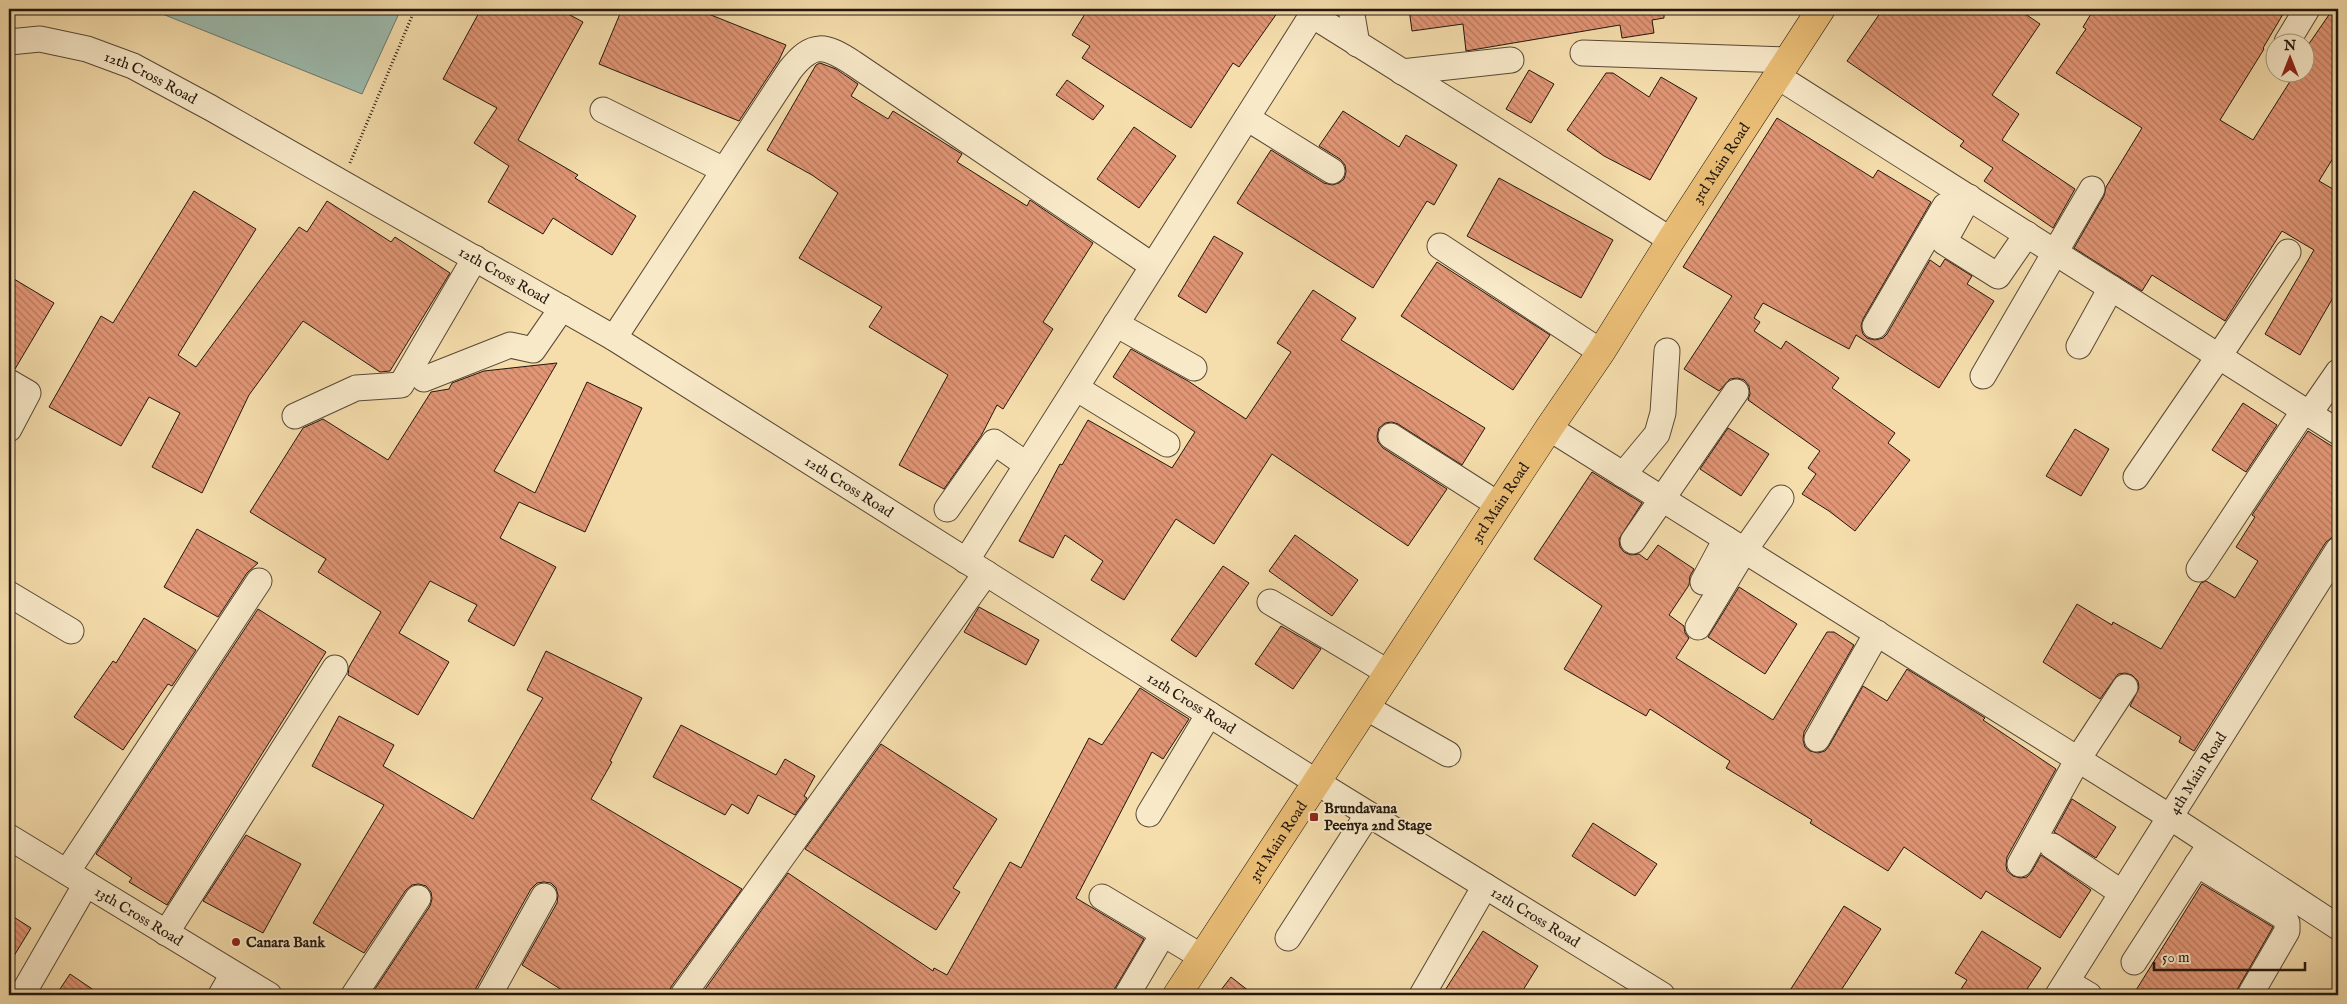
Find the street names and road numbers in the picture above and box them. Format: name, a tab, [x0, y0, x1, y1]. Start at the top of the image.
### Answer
street label: 12th Cross Road	[102, 47, 201, 109]
street label: 3rd Main Road	[1688, 119, 1755, 207]
street label: 12th Cross Road	[455, 242, 553, 309]
street label: 12th Cross Road	[801, 452, 898, 523]
street label: 3rd Main Road	[1467, 458, 1534, 547]
street label: 12th Cross Road	[1143, 668, 1240, 739]
street label: 4th Main Road	[2165, 728, 2231, 818]
street label: 3rd Main Road	[1245, 797, 1312, 885]
street label: 13th Cross Road	[91, 882, 187, 951]
street label: 12th Cross Road	[1487, 883, 1584, 953]

